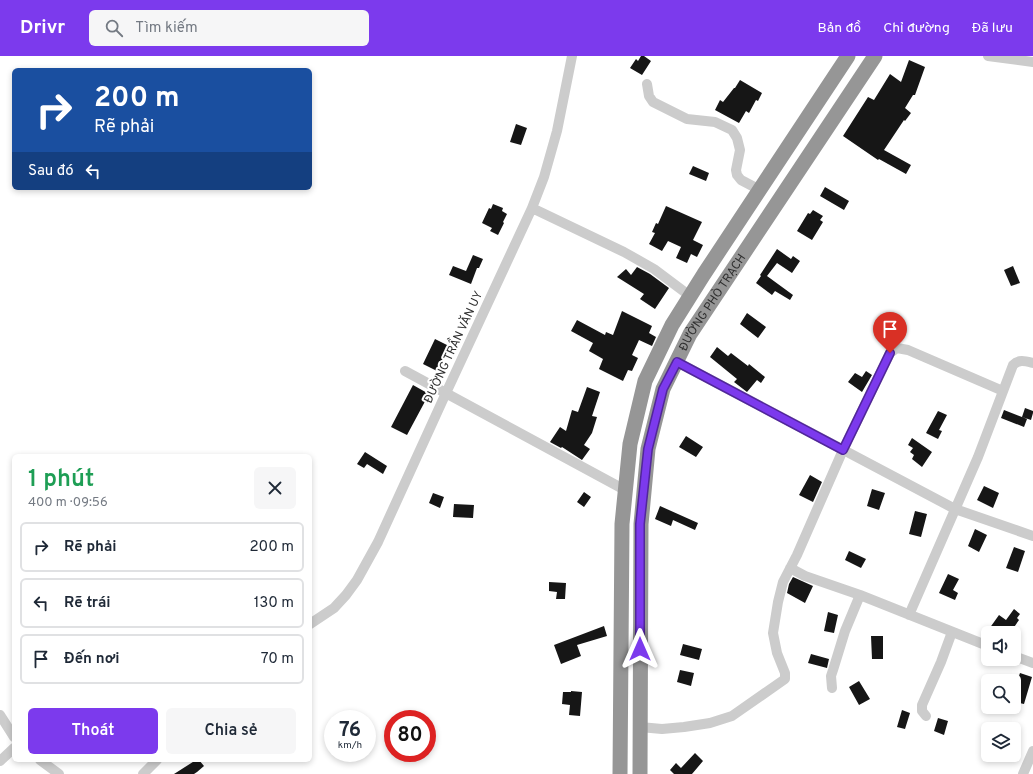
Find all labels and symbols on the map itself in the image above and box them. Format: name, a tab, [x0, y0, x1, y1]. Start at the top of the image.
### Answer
street label: ĐƯỜNG PHÒ TRẠCH	[676, 251, 750, 354]
street label: ĐƯỜNG TRẦN VĂN UY	[420, 288, 487, 406]
pin	[873, 312, 907, 353]
position arrow	[619, 628, 661, 670]
speed limit sign: 80	[384, 710, 436, 762]

